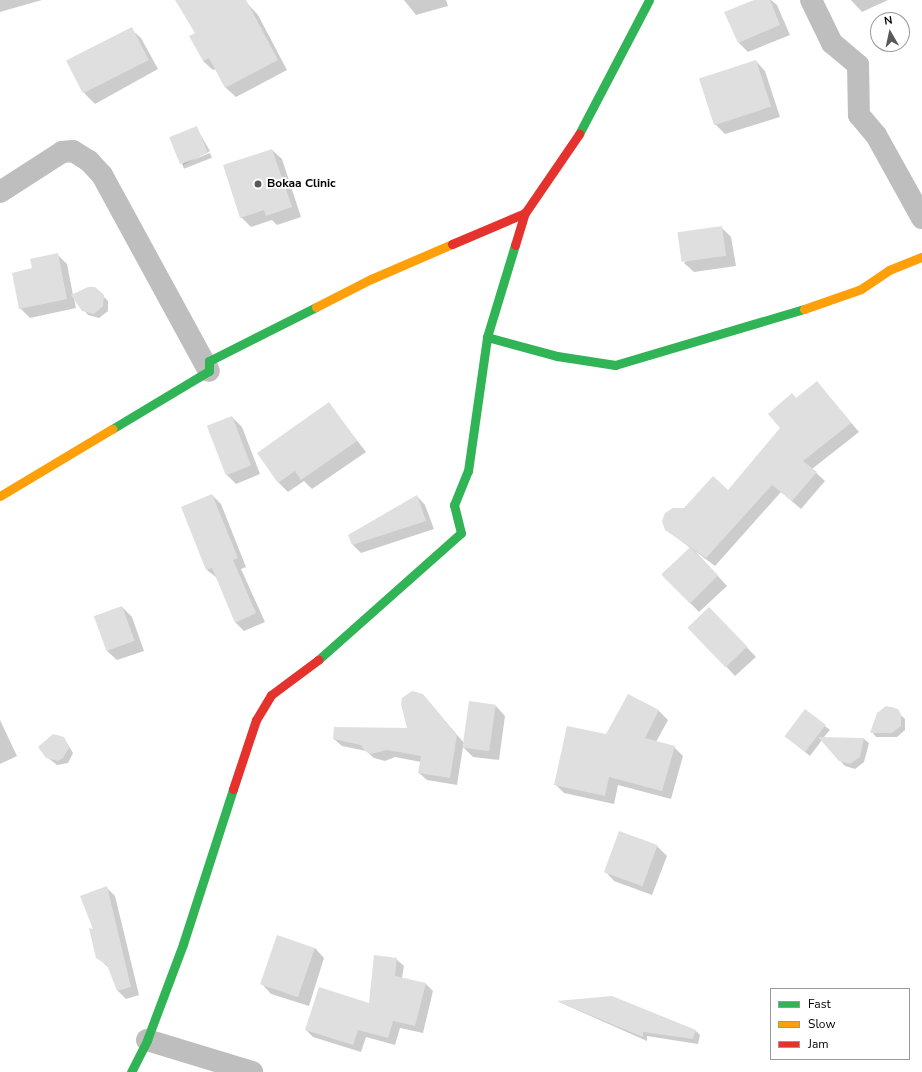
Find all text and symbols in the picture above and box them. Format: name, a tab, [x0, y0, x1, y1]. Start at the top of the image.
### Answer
north arrow	[870, 12, 910, 52]
text: N	[883, 13, 893, 29]
place label: Bokaa Clinic	[267, 177, 336, 191]
marker: Bokaa Clinic	[252, 178, 264, 190]
legend	[770, 988, 910, 1060]
text: Fast	[808, 996, 831, 1012]
text: Slow	[808, 1016, 836, 1032]
text: Jam	[808, 1036, 829, 1052]

